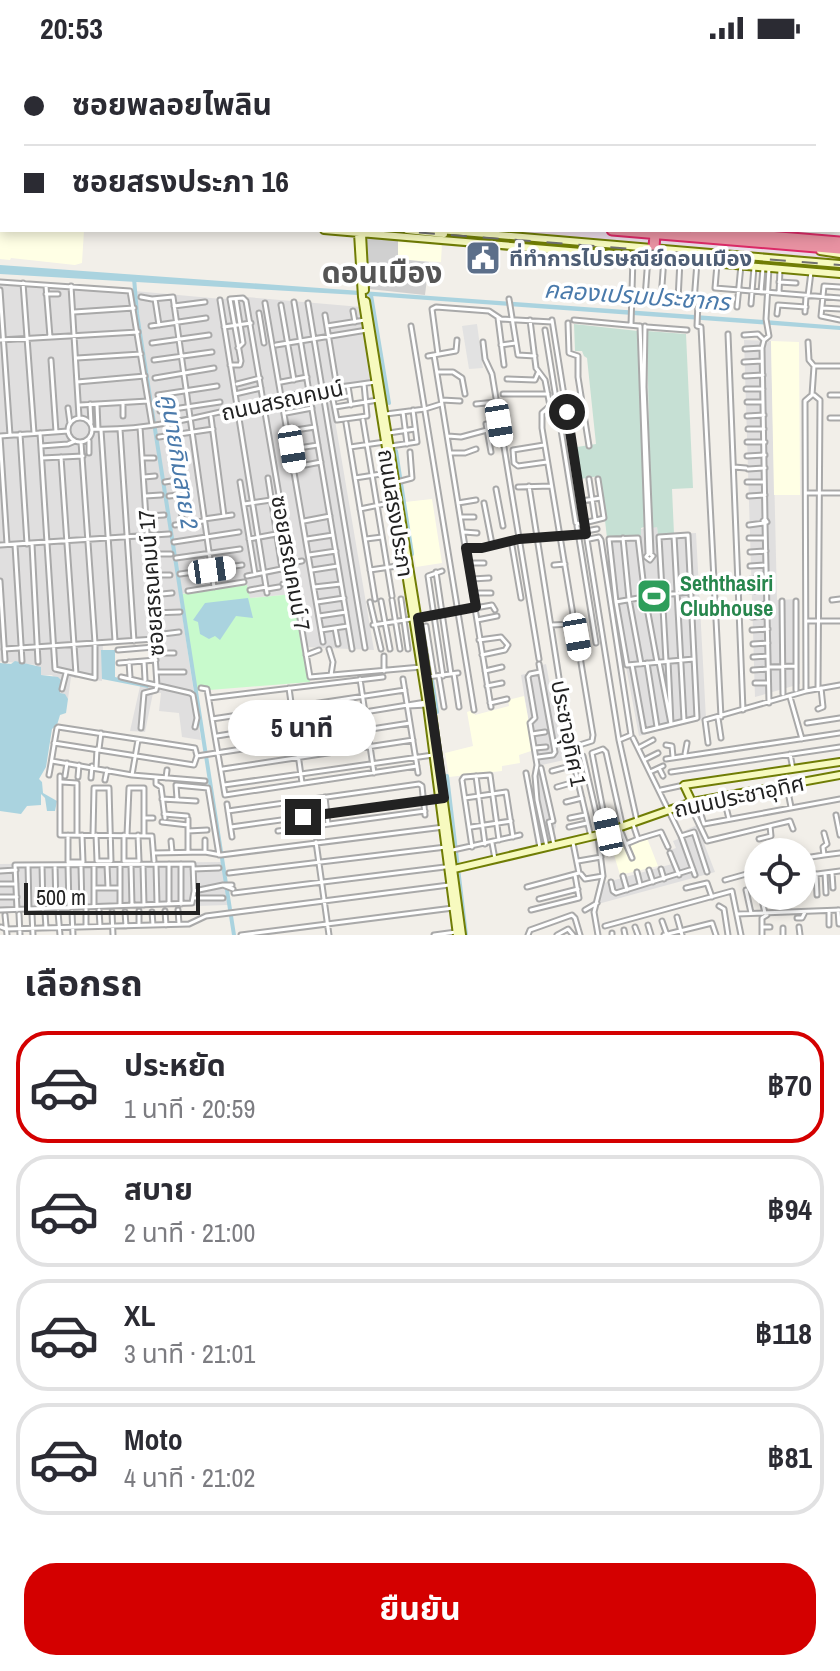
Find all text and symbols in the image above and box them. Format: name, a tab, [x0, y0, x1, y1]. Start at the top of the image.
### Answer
text: 20:53	[40, 8, 103, 48]
text: ซอยพลอยไพลิน	[72, 84, 272, 124]
text: ซอยสรงประภา 16	[72, 161, 289, 201]
public building icon: ที่ทำการไปรษณีย์ดอนเมือง	[464, 239, 502, 277]
place label: ที่ทำการไปรษณีย์ดอนเมือง	[509, 243, 752, 273]
district label: ดอนเมือง	[322, 252, 442, 292]
water label: คลองเปรมประชากร	[543, 273, 733, 318]
street label: ถนนสรณคมน์	[218, 372, 346, 428]
water label: คูนายกิมสาย 2	[154, 391, 207, 531]
route start	[549, 394, 585, 430]
car	[483, 397, 515, 449]
car	[276, 423, 308, 475]
street label: ถนนสรงประภา	[371, 447, 421, 579]
street label: ซอยสรณคมน์ 7	[264, 493, 318, 633]
street label: ซอยสรณคมน์ 17	[131, 509, 171, 657]
car	[187, 555, 237, 585]
place label: Seththasiri Clubhouse	[680, 568, 773, 623]
sports icon: Seththasiri Clubhouse	[635, 577, 673, 615]
car	[561, 611, 593, 663]
street label: ประชาอุทิศ 1	[544, 677, 594, 789]
callout: 5 นาที	[229, 701, 377, 757]
text: 5 นาที	[271, 710, 333, 745]
street label: ถนนประชาอุทิศ	[671, 768, 807, 824]
route end	[285, 799, 321, 835]
car	[591, 806, 625, 858]
map controls	[744, 838, 816, 910]
button: locate	[744, 838, 816, 910]
scale bar	[24, 879, 200, 915]
text: 500 m	[36, 882, 86, 912]
text: เลือกรถ	[24, 959, 143, 1007]
text: ประหยัด	[124, 1045, 226, 1085]
icon: car	[28, 1051, 100, 1123]
text: ฿70	[767, 1065, 812, 1105]
text: 1 นาที · 20:59	[124, 1091, 255, 1126]
text: สบาย	[124, 1169, 193, 1209]
icon: car	[28, 1175, 100, 1247]
text: ฿94	[767, 1189, 812, 1229]
text: 2 นาที · 21:00	[124, 1215, 255, 1250]
text: XL	[124, 1295, 155, 1335]
icon: car	[28, 1299, 100, 1371]
text: ฿118	[755, 1313, 812, 1353]
text: 3 นาที · 21:01	[124, 1336, 255, 1371]
text: Moto	[124, 1419, 183, 1459]
icon: car	[28, 1423, 100, 1495]
text: ฿81	[767, 1437, 812, 1477]
text: 4 นาที · 21:02	[124, 1460, 255, 1495]
button: ยืนยัน	[24, 1563, 816, 1655]

